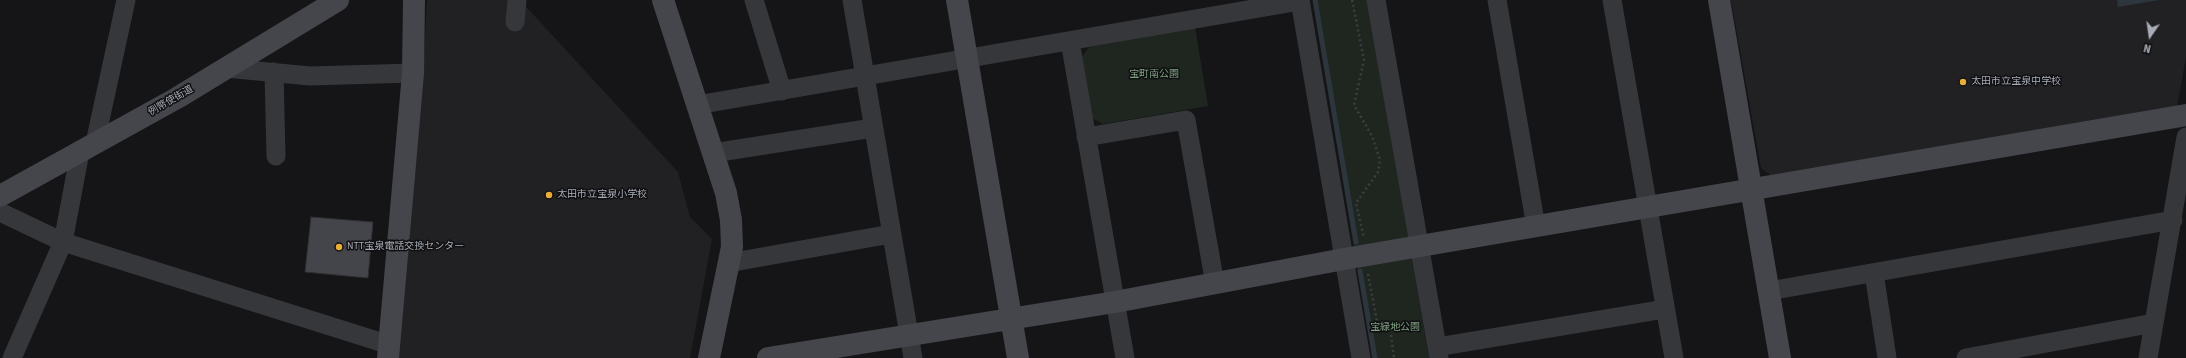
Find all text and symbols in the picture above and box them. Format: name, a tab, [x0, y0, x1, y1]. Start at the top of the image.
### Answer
north arrow	[2130, 16, 2170, 56]
text: N	[2142, 40, 2152, 56]
park label: 宝町南公園	[1129, 69, 1179, 81]
place label: 太田市立宝泉中学校	[1971, 76, 2061, 88]
marker: 太田市立宝泉中学校	[1958, 77, 1968, 87]
street label: 例幣使街道	[146, 83, 196, 119]
place label: 太田市立宝泉小学校	[557, 189, 647, 201]
marker: 太田市立宝泉小学校	[544, 190, 554, 200]
place label: NTT宝泉電話交換センター	[347, 241, 464, 253]
marker: NTT宝泉電話交換センター	[334, 242, 344, 252]
park label: 宝緑地公園	[1370, 322, 1420, 334]

